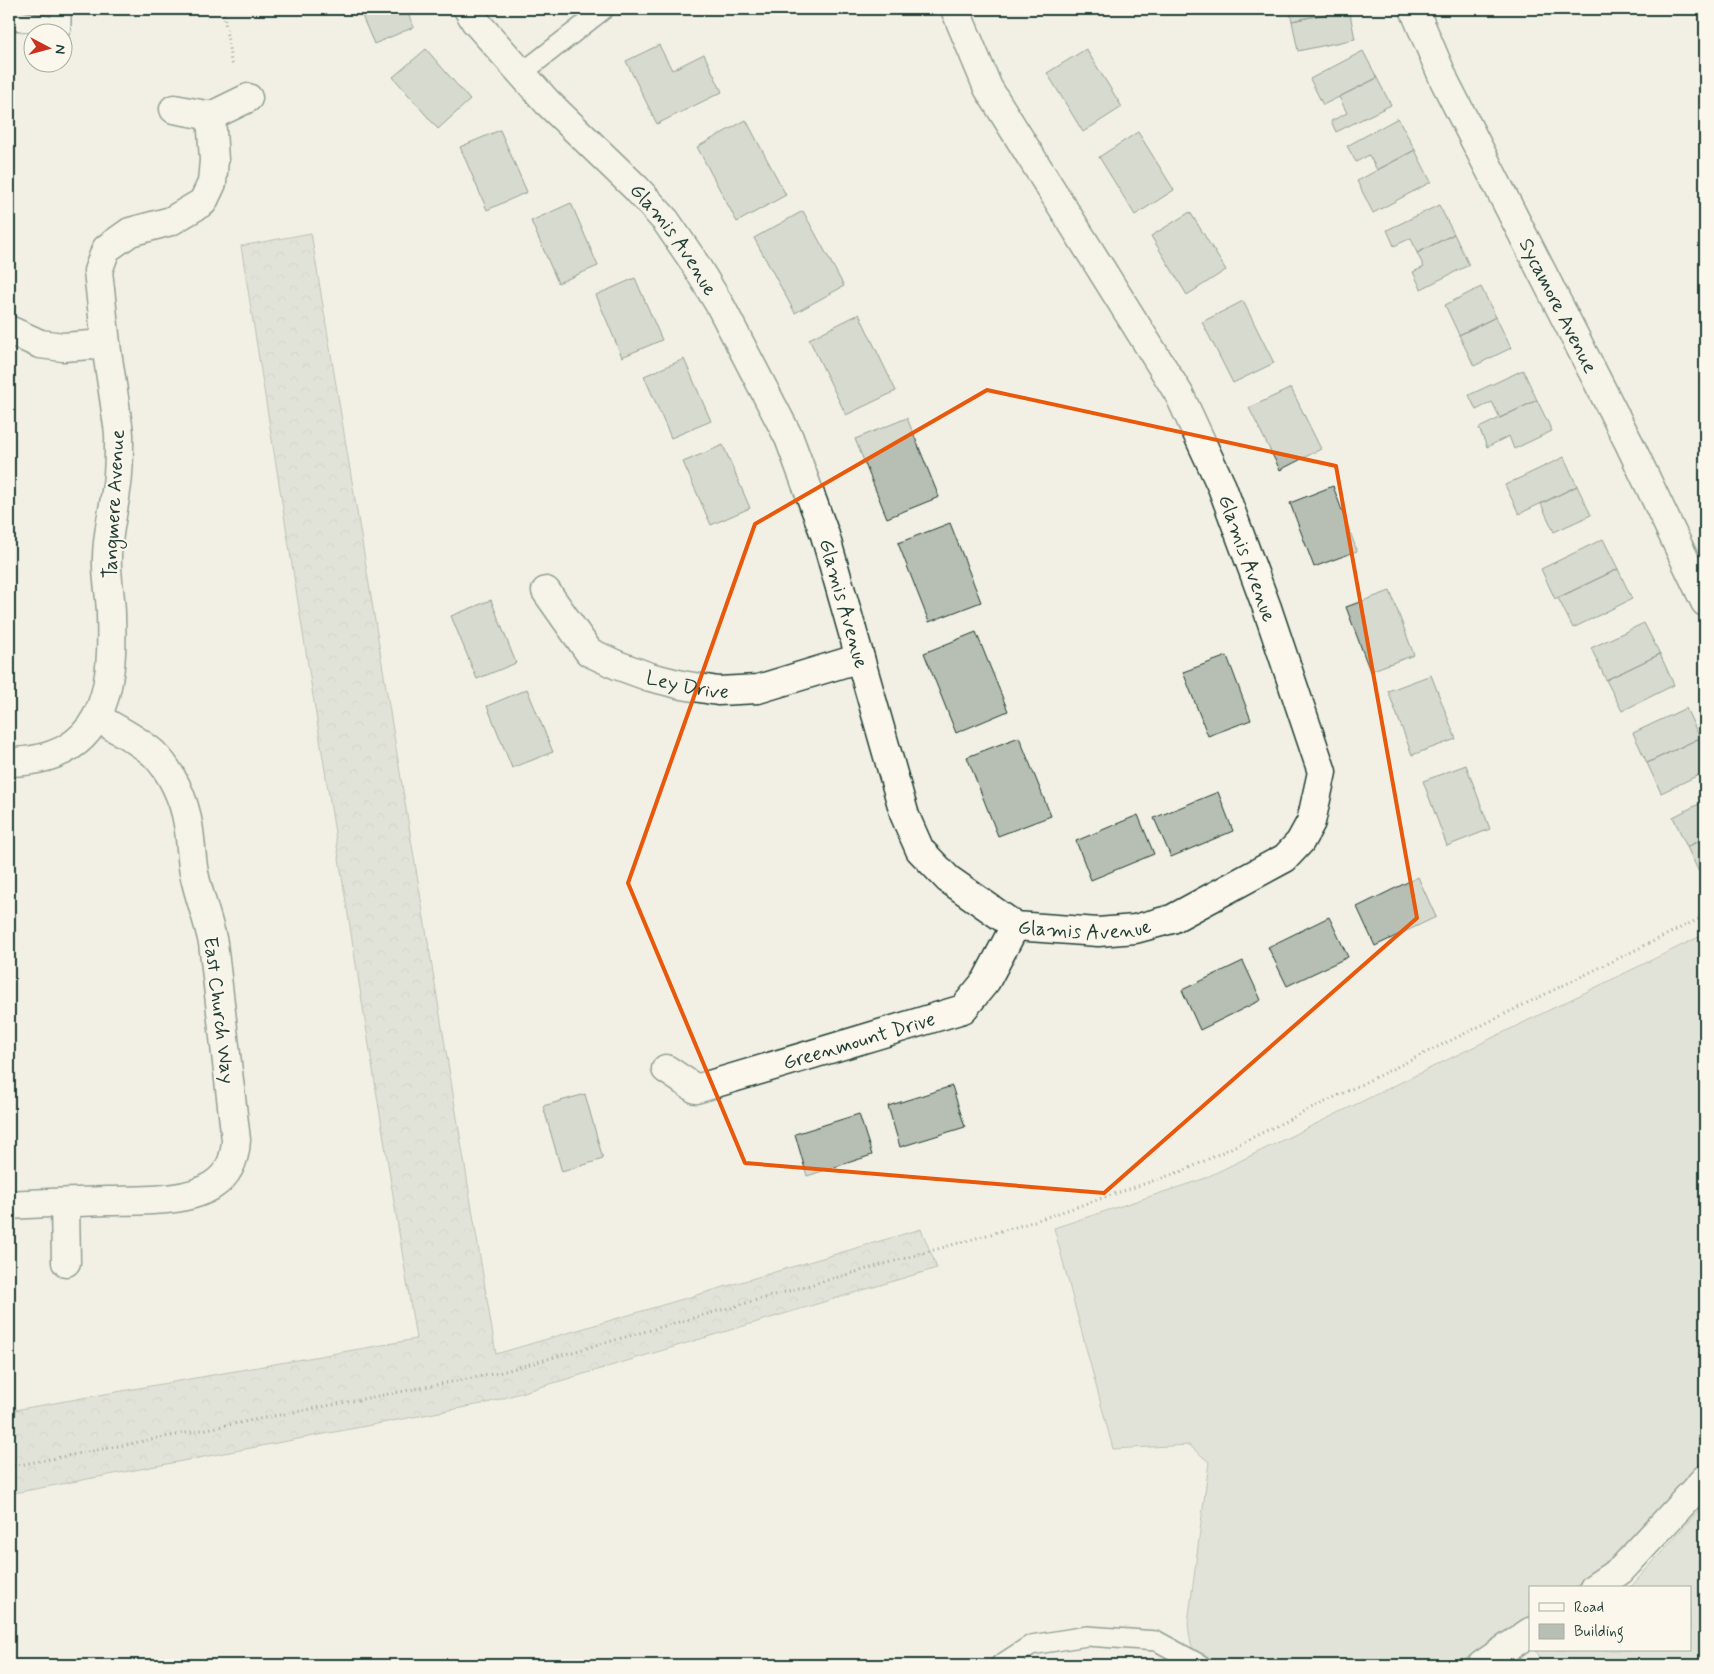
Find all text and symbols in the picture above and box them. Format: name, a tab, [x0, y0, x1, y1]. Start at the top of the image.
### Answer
north arrow	[22, 22, 72, 72]
text: N	[50, 44, 69, 55]
street label: Glamis Avenue	[623, 178, 723, 301]
street label: Sycamore Avenue	[1512, 234, 1603, 378]
street label: Tangmere Avenue	[97, 429, 133, 579]
street label: Glamis Avenue	[1211, 491, 1282, 626]
street label: Glamis Avenue	[812, 536, 874, 672]
street label: Ley Drive	[643, 665, 729, 706]
street label: Glamis Avenue	[1017, 913, 1155, 947]
street label: East Church Way	[196, 935, 241, 1085]
street label: Greenmount Drive	[780, 1006, 939, 1077]
legend	[1529, 1586, 1692, 1652]
text: Road	[1574, 1598, 1604, 1618]
text: Building	[1574, 1622, 1624, 1643]

